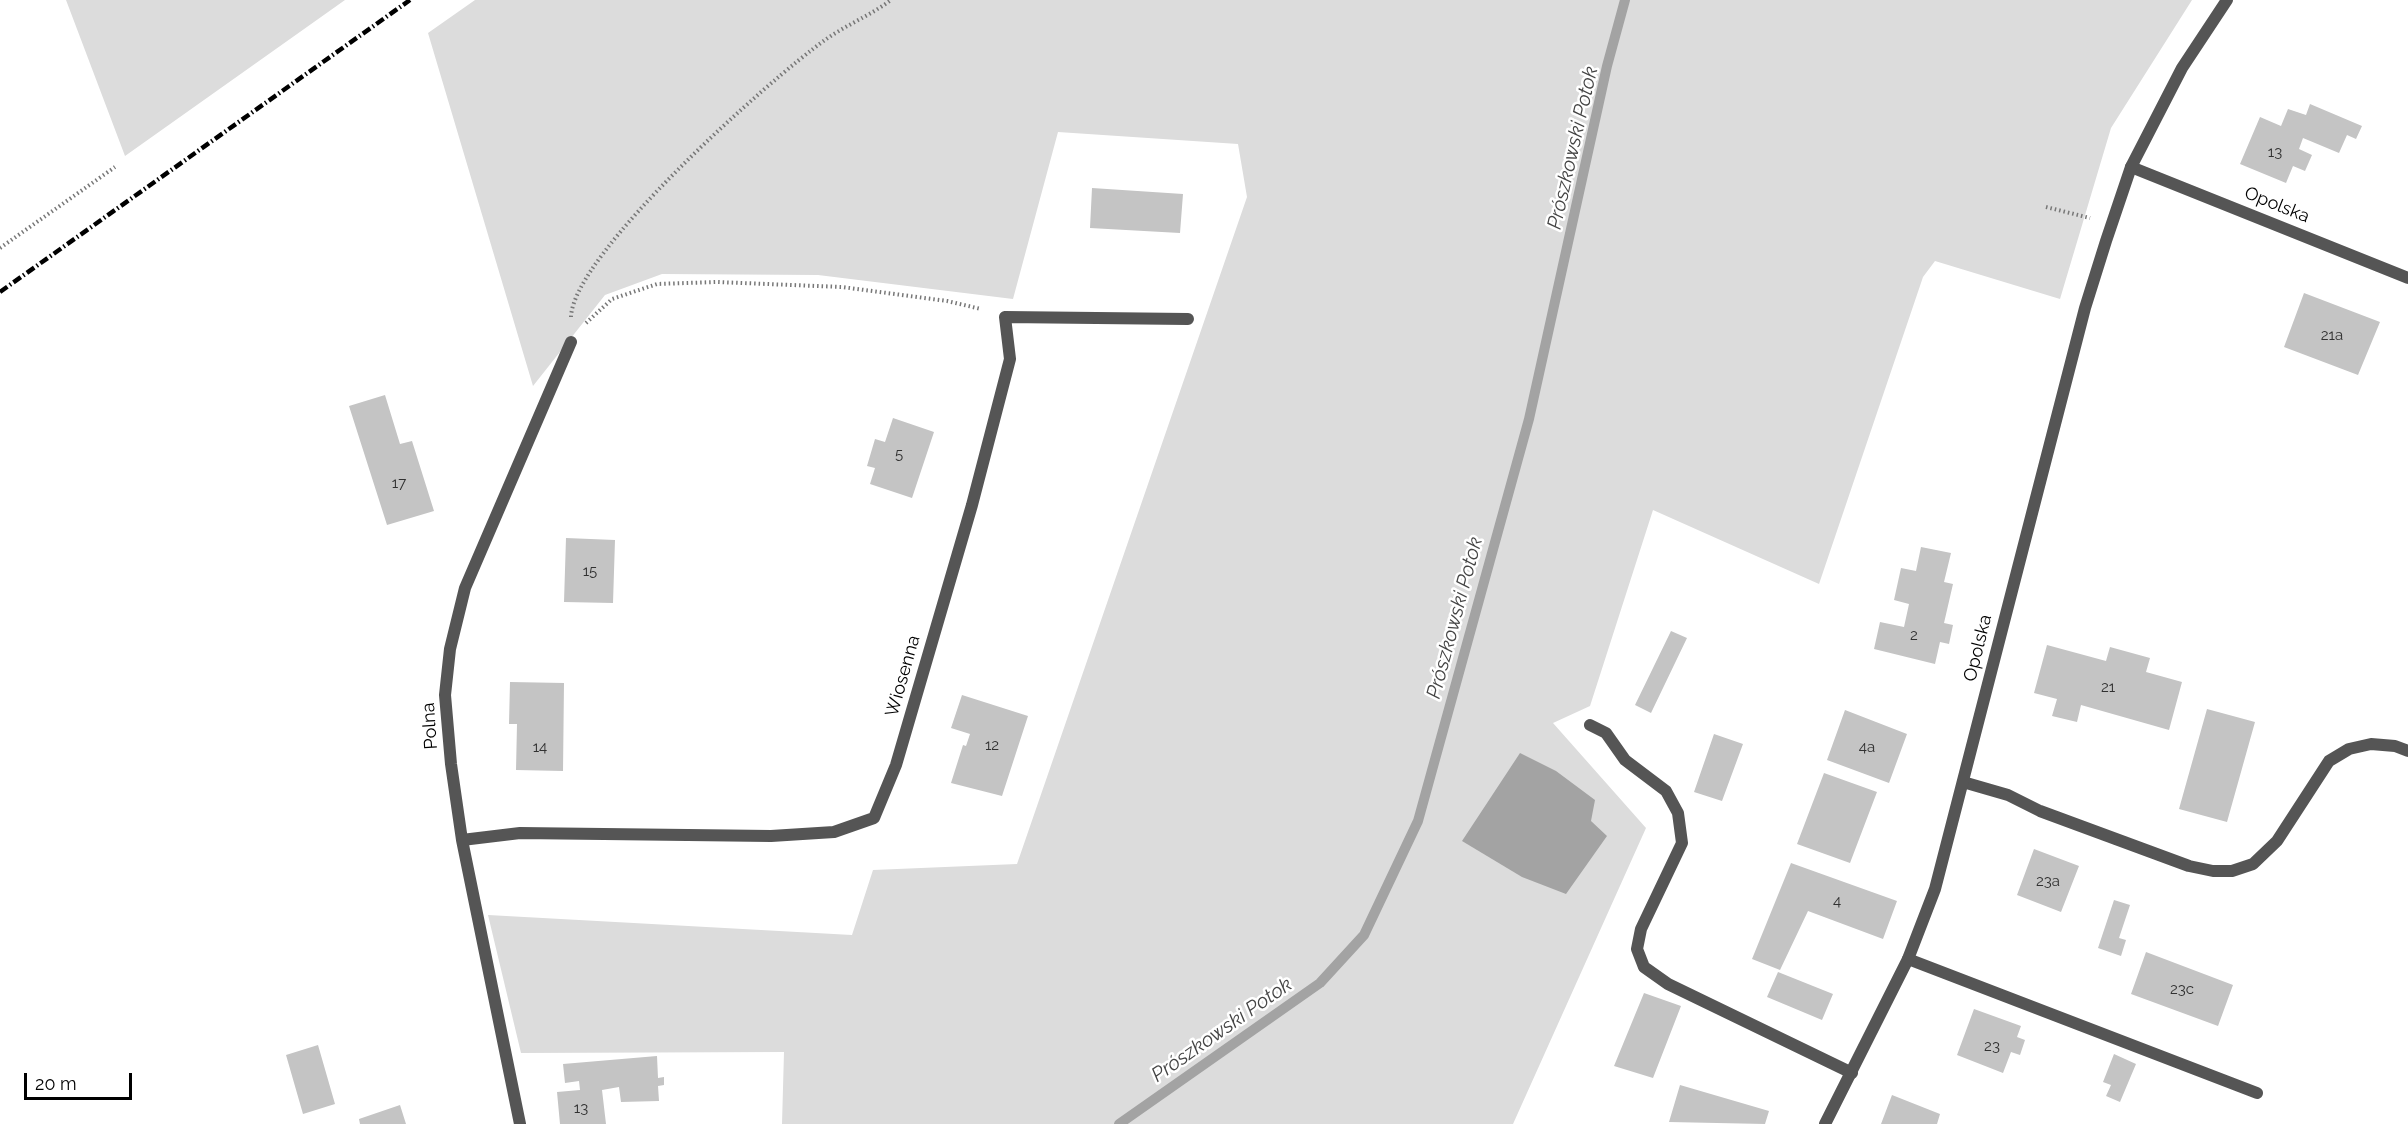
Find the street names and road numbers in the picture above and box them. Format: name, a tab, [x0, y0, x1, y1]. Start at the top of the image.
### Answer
street label: Opolska	[2241, 182, 2313, 228]
street label: Opolska	[1959, 612, 1997, 684]
street label: Wiosenna	[881, 633, 925, 719]
street label: Polna	[418, 702, 442, 750]

